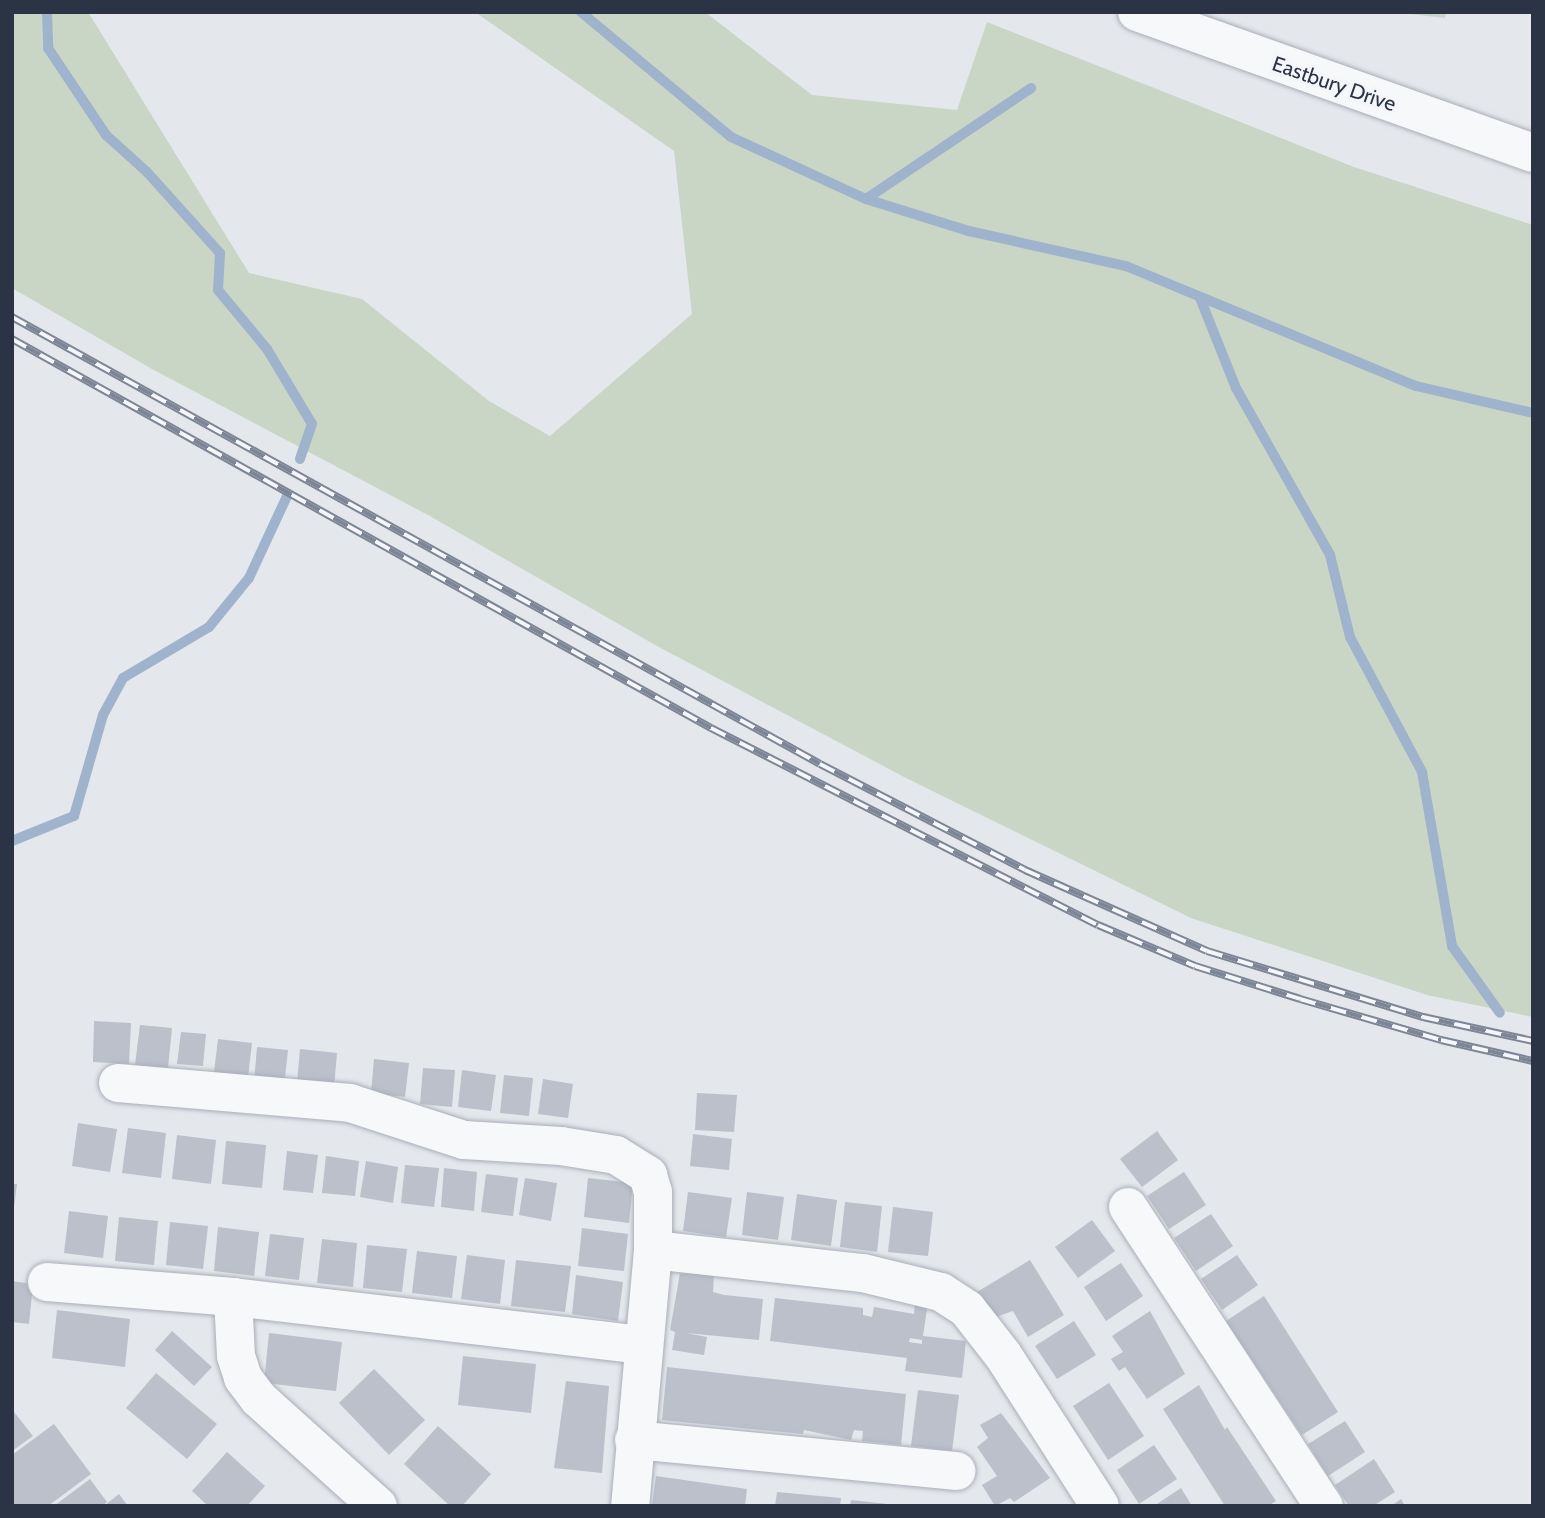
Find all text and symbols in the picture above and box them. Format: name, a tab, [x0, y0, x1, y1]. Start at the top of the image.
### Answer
street label: Eastbury Drive	[1269, 51, 1399, 117]

